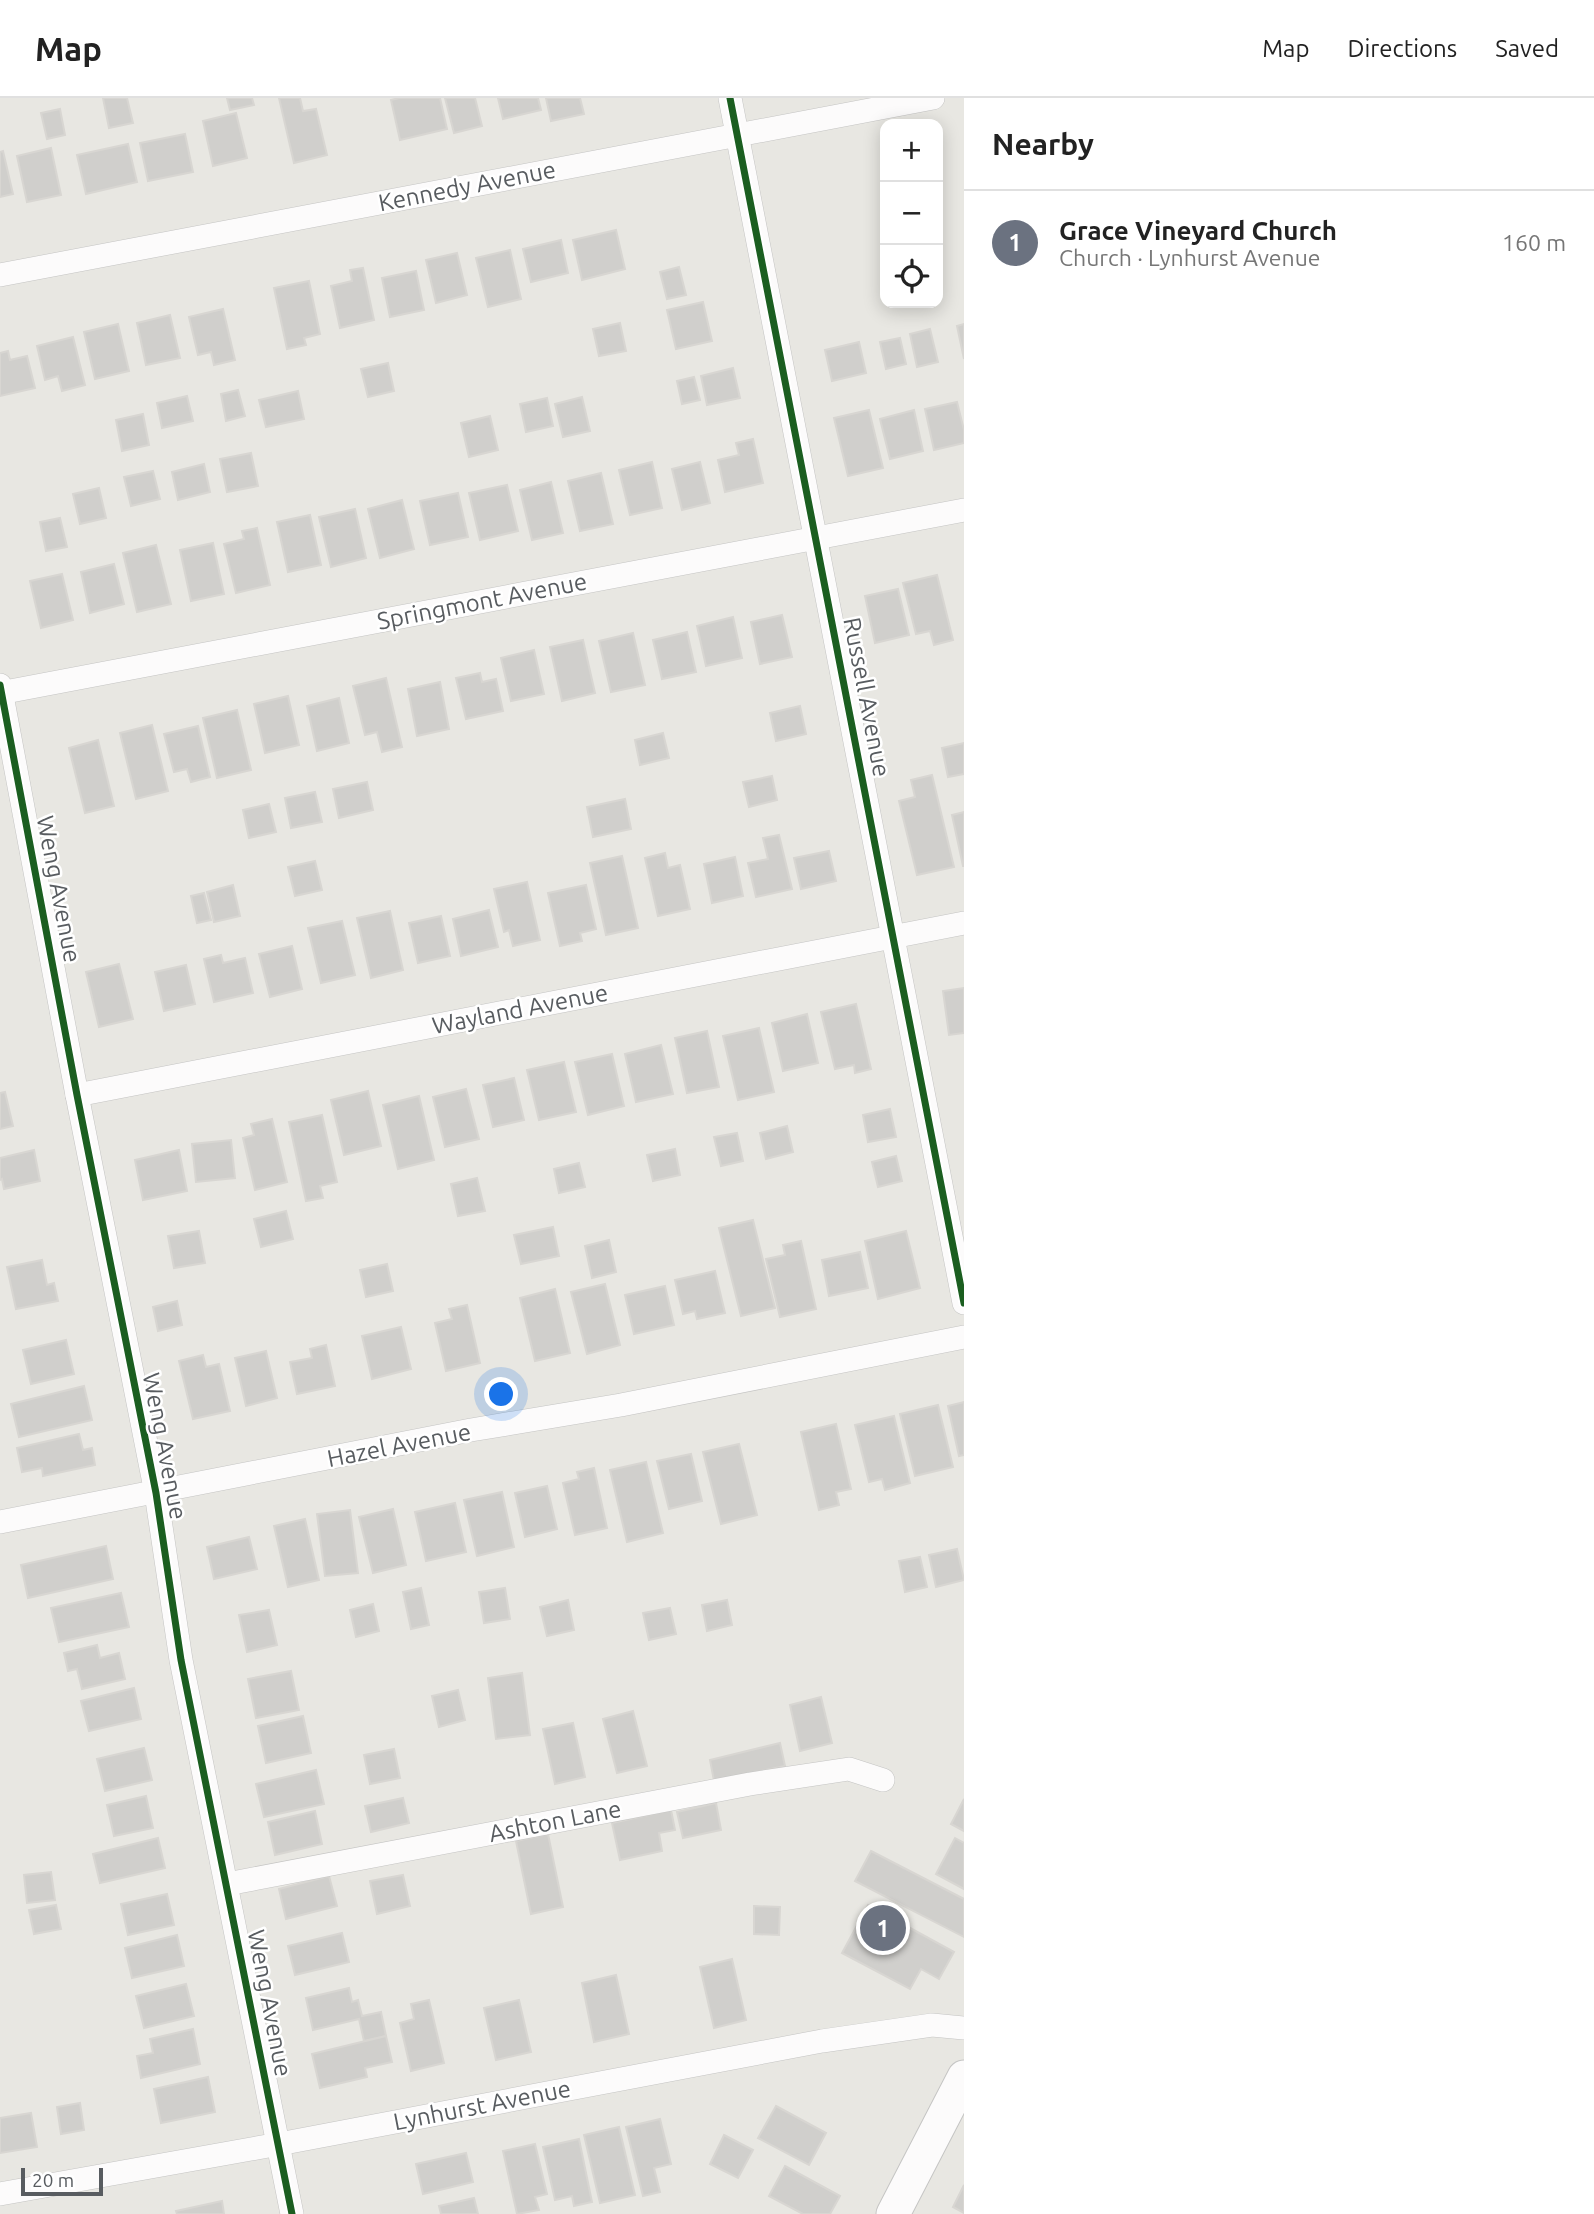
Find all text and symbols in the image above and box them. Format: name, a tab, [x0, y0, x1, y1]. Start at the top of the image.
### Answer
text: Map	[35, 30, 102, 67]
text: Map	[1262, 35, 1309, 62]
text: Directions	[1347, 35, 1457, 62]
text: Saved	[1495, 35, 1559, 62]
map controls	[880, 119, 943, 308]
button: +	[880, 119, 943, 182]
text: Nearby	[992, 127, 1094, 161]
street label: Kennedy Avenue	[376, 156, 558, 216]
button: −	[880, 182, 943, 245]
text: Grace Vineyard Church	[1059, 216, 1337, 245]
text: 1	[1009, 230, 1021, 255]
text: 160 m	[1502, 230, 1566, 255]
button: locate	[880, 245, 943, 308]
text: Church · Lynhurst Avenue	[1059, 245, 1320, 270]
street label: Springmont Avenue	[375, 567, 589, 635]
street label: Russell Avenue	[838, 615, 896, 779]
street label: Weng Avenue	[32, 813, 86, 965]
street label: Wayland Avenue	[430, 979, 610, 1039]
street label: Weng Avenue	[138, 1370, 192, 1522]
your location	[484, 1377, 518, 1411]
street label: Hazel Avenue	[325, 1418, 473, 1472]
street label: Ashton Lane	[487, 1795, 623, 1847]
pin: 1	[860, 1902, 906, 1954]
street label: Weng Avenue	[243, 1927, 297, 2079]
street label: Lynhurst Avenue	[391, 2075, 573, 2135]
scale bar	[21, 2165, 103, 2197]
text: 20 m	[32, 2169, 74, 2191]

